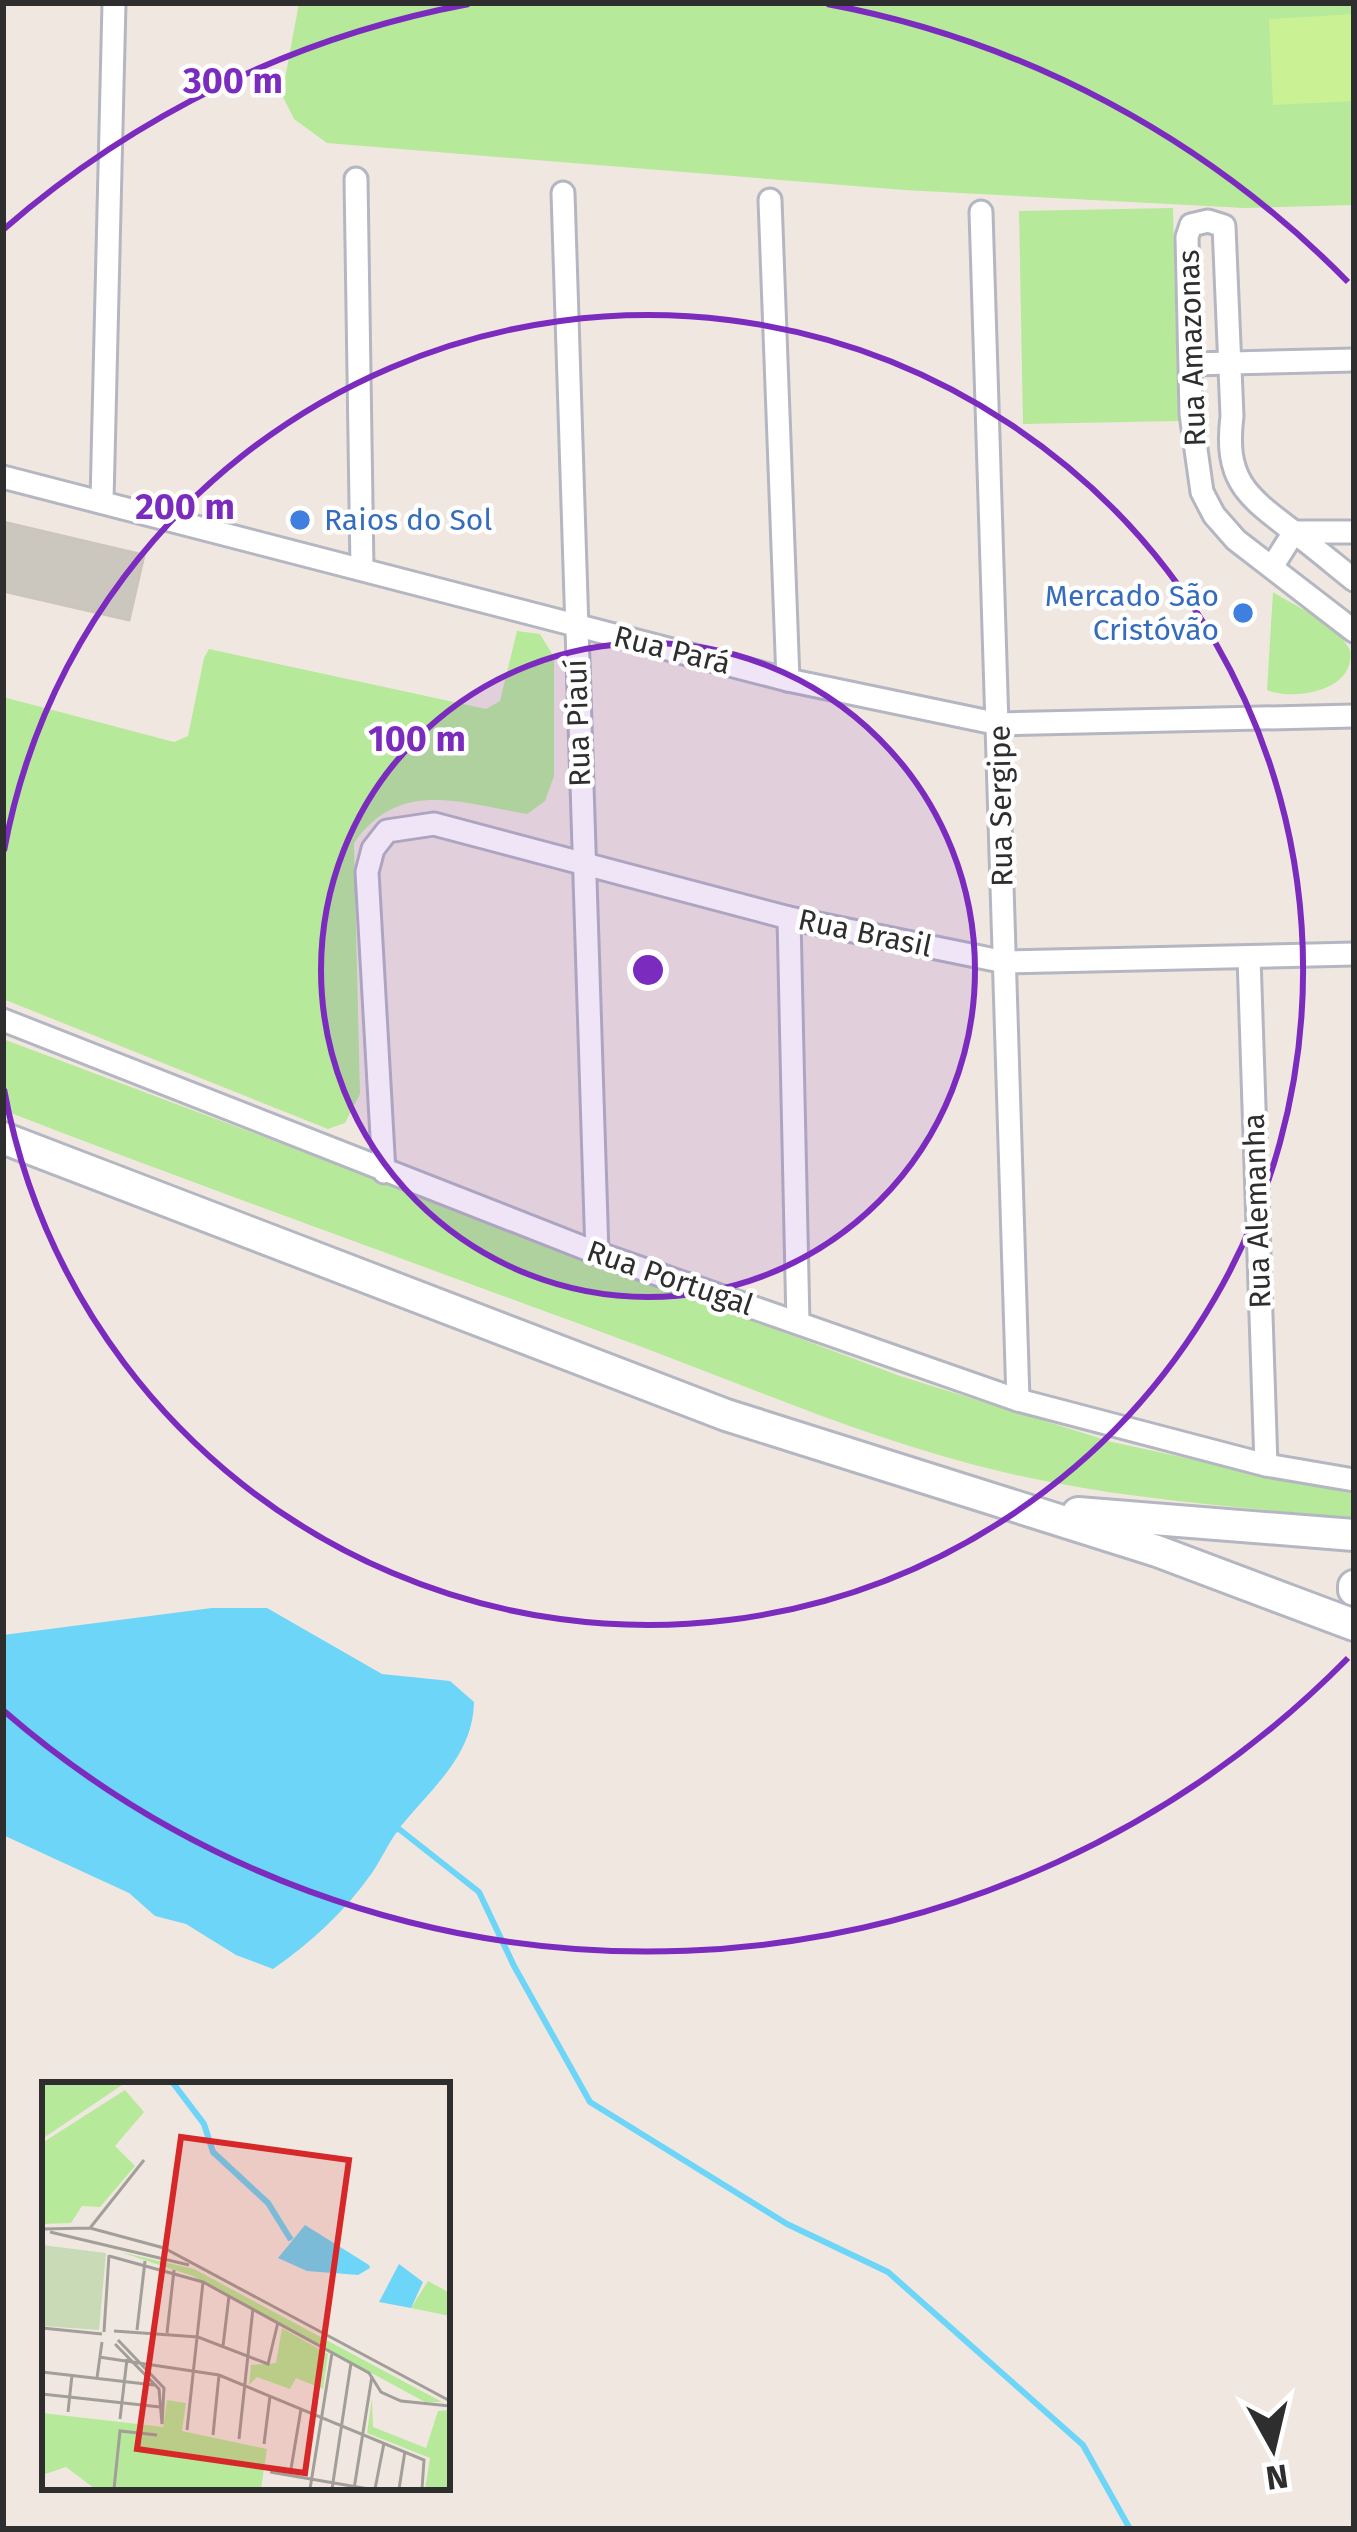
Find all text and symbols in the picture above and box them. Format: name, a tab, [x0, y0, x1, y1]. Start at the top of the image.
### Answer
text: 300 m	[182, 59, 283, 103]
street label: Rua Amazonas	[1171, 249, 1213, 447]
text: 200 m	[135, 485, 235, 529]
place label: Raios do Sol	[324, 502, 492, 538]
marker: Raios do Sol	[287, 507, 313, 533]
place label: Mercado São Cristóvão	[1045, 578, 1219, 648]
marker: Mercado São Cristóvão	[1230, 600, 1256, 626]
street label: Rua Pará	[610, 618, 734, 682]
street label: Rua Piauí	[558, 658, 598, 788]
text: 100 m	[368, 717, 466, 761]
street label: Rua Sergipe	[982, 725, 1020, 887]
street label: Rua Brasil	[795, 901, 935, 965]
centre of rings	[627, 949, 669, 991]
street label: Rua Alemanha	[1236, 1113, 1278, 1309]
street label: Rua Portugal	[582, 1233, 758, 1323]
inset map	[42, 2082, 450, 2490]
north arrow	[1213, 2388, 1333, 2508]
text: N	[1263, 2455, 1291, 2498]

